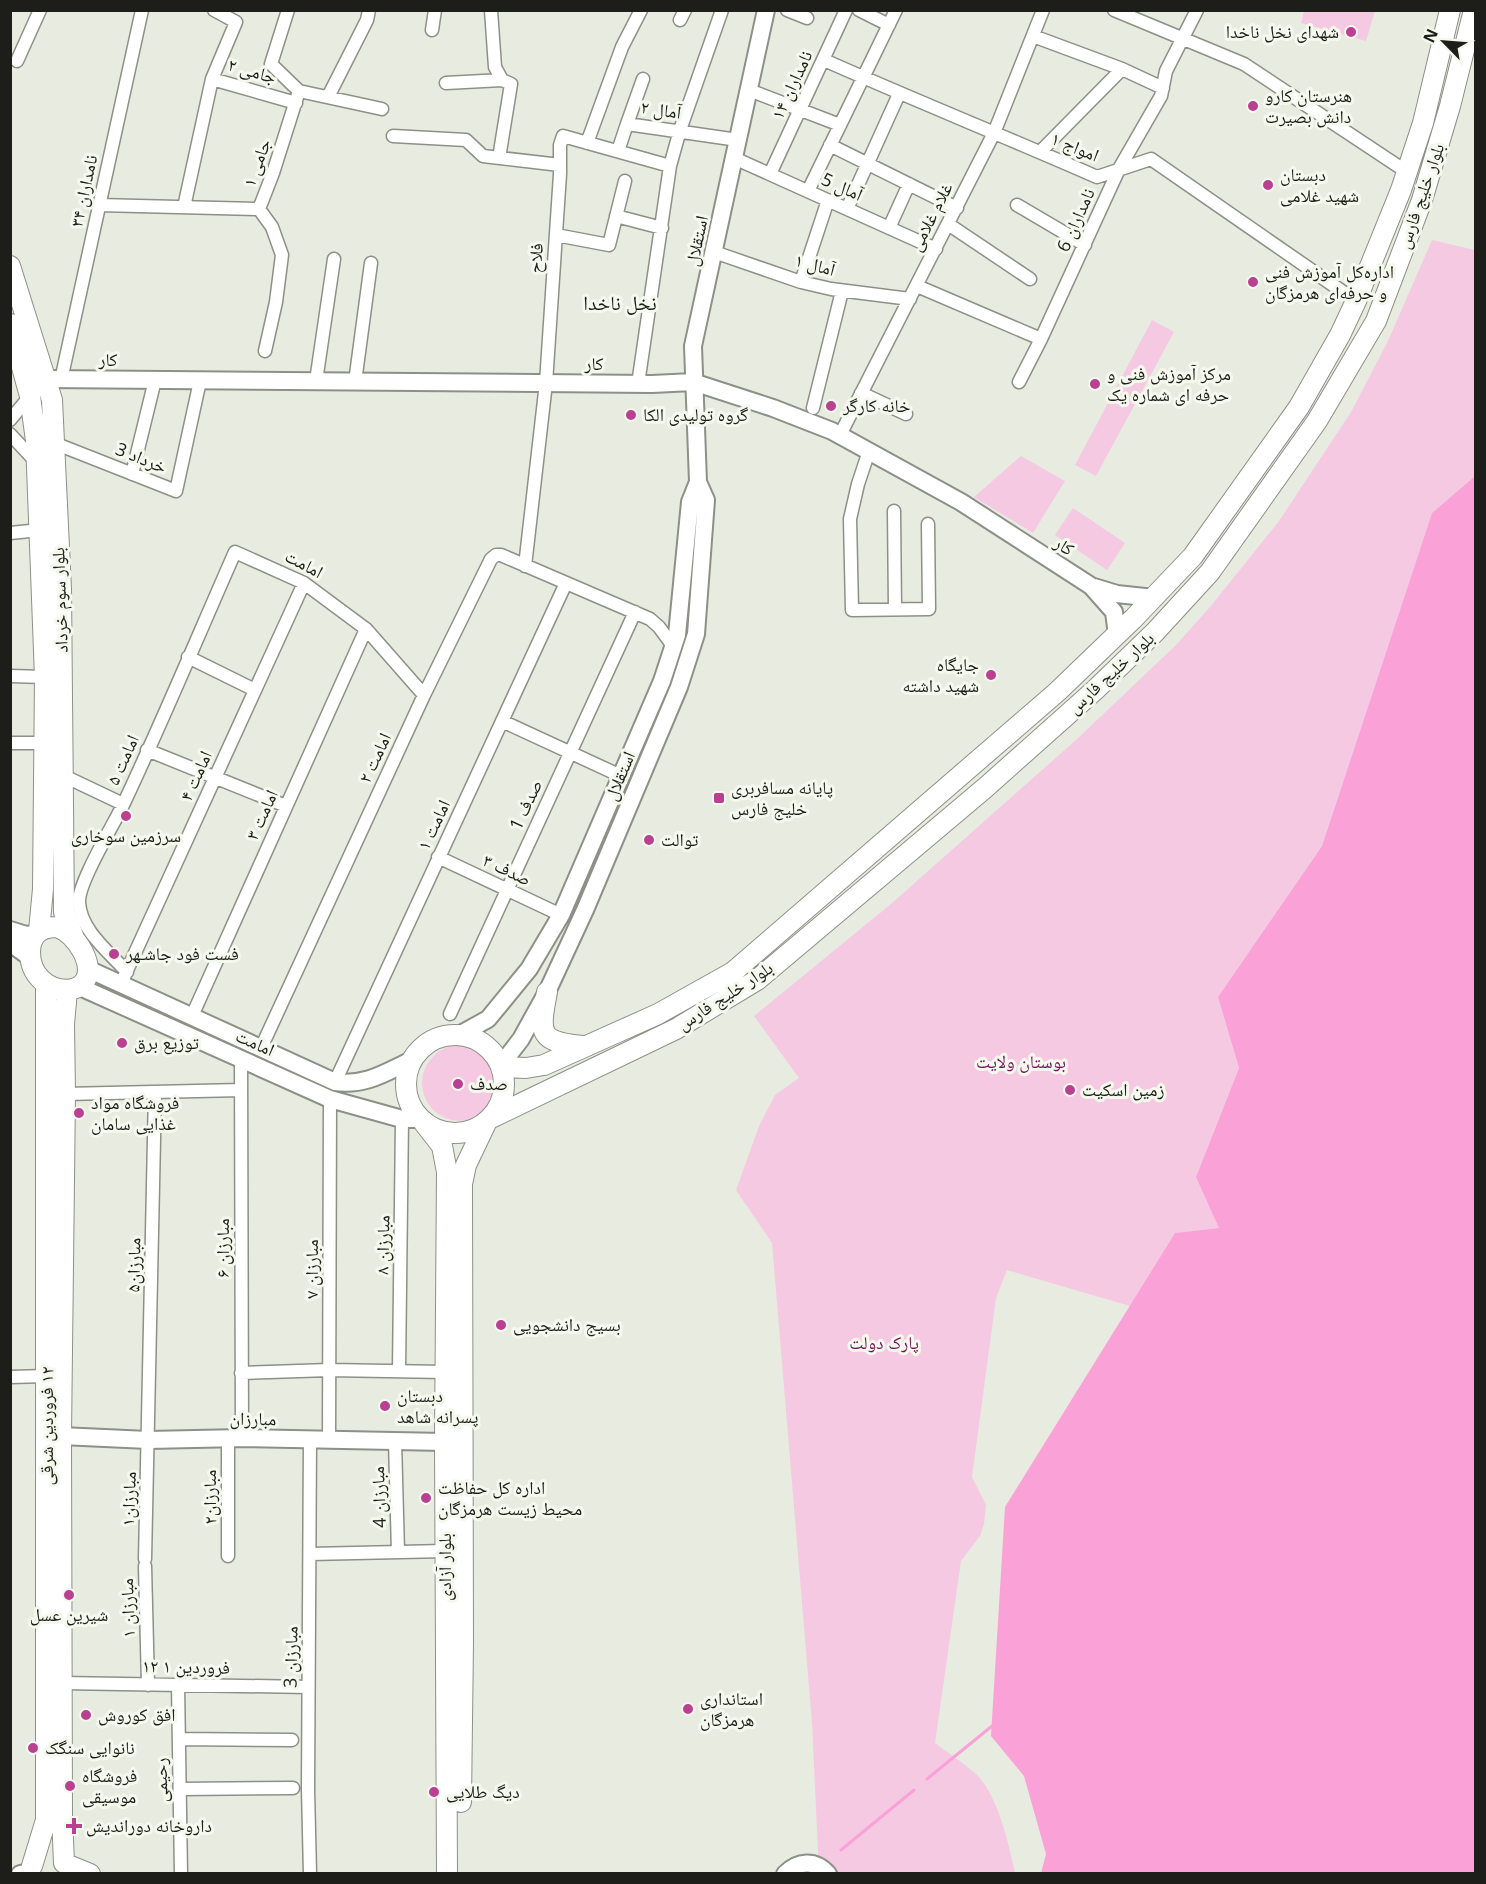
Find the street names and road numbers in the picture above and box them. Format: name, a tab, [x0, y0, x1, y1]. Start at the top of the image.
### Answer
street label: نامداران ۱۴	[765, 46, 817, 123]
street label: جامی ۲	[225, 52, 279, 88]
street label: آمال ۲	[639, 94, 683, 124]
street label: امواج ۱	[1048, 126, 1103, 167]
street label: جامی ۱	[236, 135, 276, 190]
street label: بلوار خلیج فارس	[1391, 140, 1450, 252]
street label: نامداران ۳۴	[64, 152, 102, 229]
street label: آمال 5	[818, 166, 867, 206]
street label: غلام غلامی	[903, 178, 959, 256]
street label: نامداران 6	[1050, 184, 1100, 255]
street label: استقلال	[679, 213, 713, 268]
street label: فلاح	[522, 242, 549, 274]
street label: آمال ۱	[793, 247, 838, 281]
street label: کار	[98, 347, 118, 371]
street label: کار	[584, 351, 604, 375]
street label: خرداد 3	[112, 436, 170, 478]
street label: کار	[1049, 529, 1079, 561]
street label: امامت	[281, 543, 328, 583]
street label: بلوار سوم خرداد	[45, 547, 74, 653]
street label: بلوار خلیج فارس	[1062, 626, 1159, 719]
street label: امامت ۲	[352, 729, 396, 787]
street label: امامت ۵	[100, 731, 144, 789]
street label: امامت ۴	[173, 747, 217, 805]
street label: استقلال	[598, 747, 640, 804]
street label: صدف 1	[503, 776, 547, 834]
street label: امامت ۳	[239, 786, 283, 844]
street label: امامت ۱	[411, 796, 455, 854]
street label: صدف ۳	[479, 848, 535, 891]
street label: بلوار خلیج فارس	[672, 955, 778, 1036]
street label: امامت	[232, 1023, 279, 1061]
street label: مبارزان ۸	[369, 1215, 395, 1275]
street label: مبارزان ۶	[210, 1218, 234, 1278]
street label: مبارزان۵	[121, 1237, 145, 1293]
street label: مبارزان ۷	[299, 1239, 323, 1299]
street label: ١٢ فروردین شرقی	[34, 1367, 58, 1485]
street label: مبارزان	[229, 1406, 277, 1430]
street label: مبارزان 4	[365, 1466, 391, 1528]
street label: مبارزان۲	[197, 1470, 221, 1524]
street label: مبارزان۱	[115, 1471, 141, 1527]
street label: بلوار آزادی	[432, 1533, 456, 1601]
street label: مبارزان ۱	[114, 1578, 140, 1638]
street label: مبارزان 3	[277, 1626, 303, 1688]
street label: ۱۲ فروردین ۱	[142, 1653, 230, 1679]
street label: رحیمی	[148, 1757, 172, 1803]

